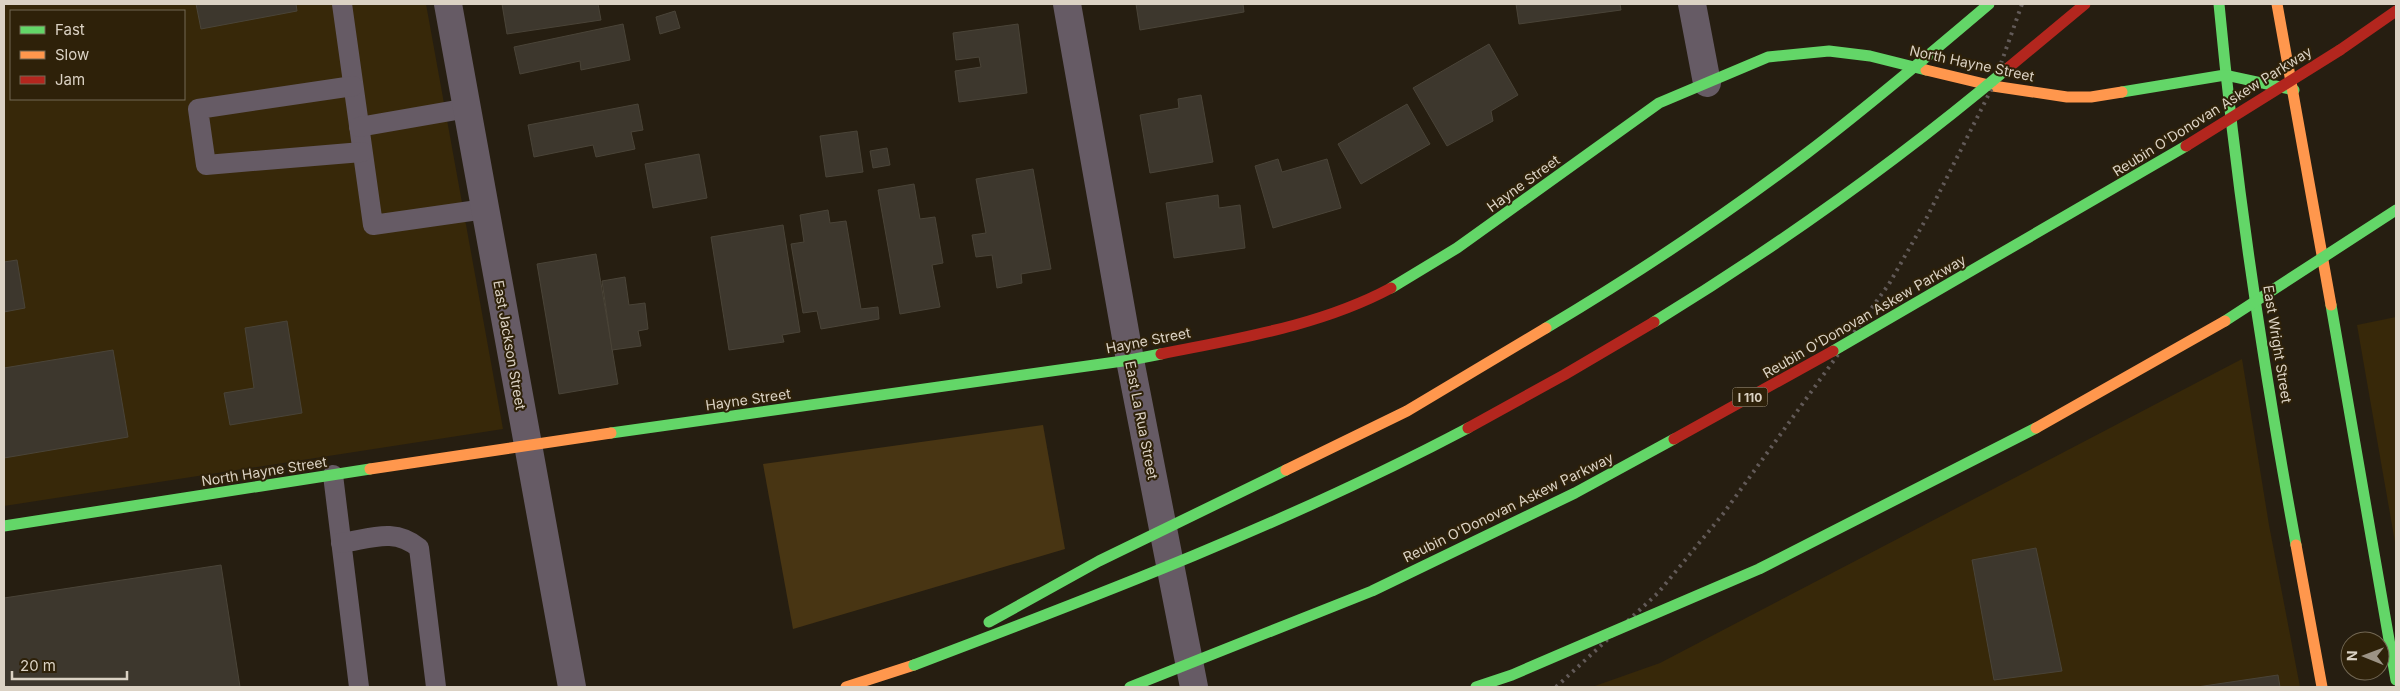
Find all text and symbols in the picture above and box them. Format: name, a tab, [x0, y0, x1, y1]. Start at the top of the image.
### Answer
legend	[10, 10, 185, 100]
text: Fast	[55, 20, 85, 39]
street label: North Hayne Street	[1908, 41, 2036, 85]
street label: Reubin O'Donovan Askew Parkway	[2109, 42, 2315, 180]
text: Slow	[55, 45, 89, 64]
text: Jam	[55, 70, 85, 89]
street label: Hayne Street	[1483, 151, 1563, 215]
street label: Reubin O'Donovan Askew Parkway	[1759, 251, 1969, 381]
street label: East Jackson Street	[490, 279, 530, 411]
street label: East Wright Street	[2260, 284, 2296, 405]
street label: Hayne Street	[1104, 323, 1192, 357]
street label: East La Rua Street	[1122, 359, 1162, 481]
street label: Hayne Street	[704, 385, 792, 413]
road number: I 110	[1732, 388, 1768, 407]
street label: Reubin O'Donovan Askew Parkway	[1400, 449, 1616, 565]
street label: North Hayne Street	[200, 453, 328, 489]
north arrow	[2340, 631, 2390, 681]
scale bar	[12, 648, 128, 680]
text: N	[2343, 650, 2360, 661]
text: 20 m	[20, 656, 56, 675]

